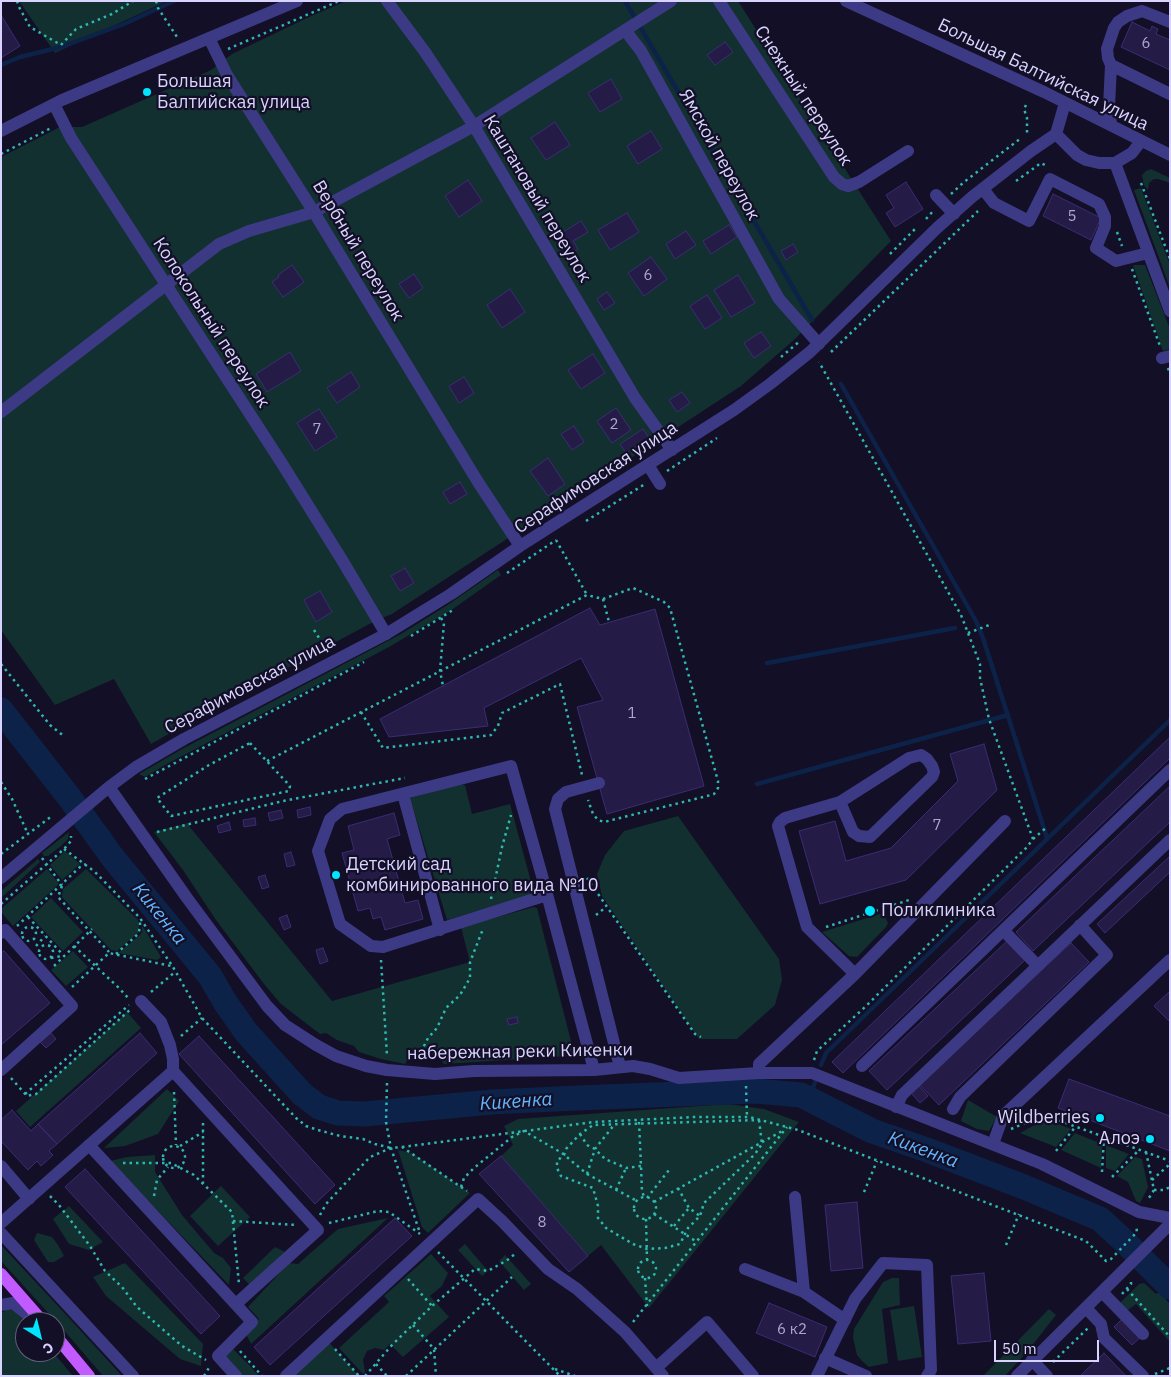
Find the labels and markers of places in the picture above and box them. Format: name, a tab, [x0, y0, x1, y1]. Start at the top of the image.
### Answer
place label: Большая Балтийская улица	[157, 71, 310, 114]
marker: Большая Балтийская улица	[141, 86, 153, 98]
place label: Детский сад комбинированного вида №10	[346, 854, 599, 896]
marker: Детский сад комбинированного вида №10	[330, 869, 342, 881]
place label: Поликлиника	[881, 900, 995, 922]
marker: Поликлиника	[863, 904, 877, 918]
place label: Wildberries	[997, 1107, 1090, 1129]
marker: Wildberries	[1094, 1112, 1106, 1124]
place label: Алоэ	[1099, 1128, 1140, 1150]
marker: Алоэ	[1144, 1133, 1156, 1145]

